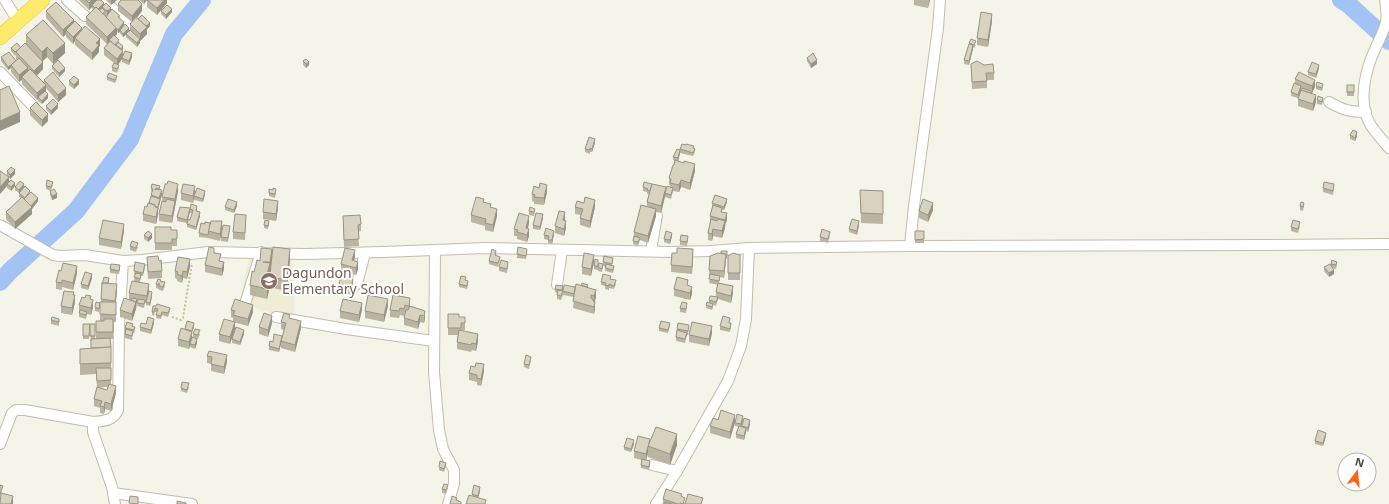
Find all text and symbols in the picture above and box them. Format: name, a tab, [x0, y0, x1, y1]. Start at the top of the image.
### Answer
place label: Dagundon Elementary School	[282, 263, 404, 298]
school or university icon: Dagundon Elementary School	[259, 271, 279, 291]
north arrow	[1337, 452, 1377, 492]
text: N	[1354, 453, 1366, 470]

